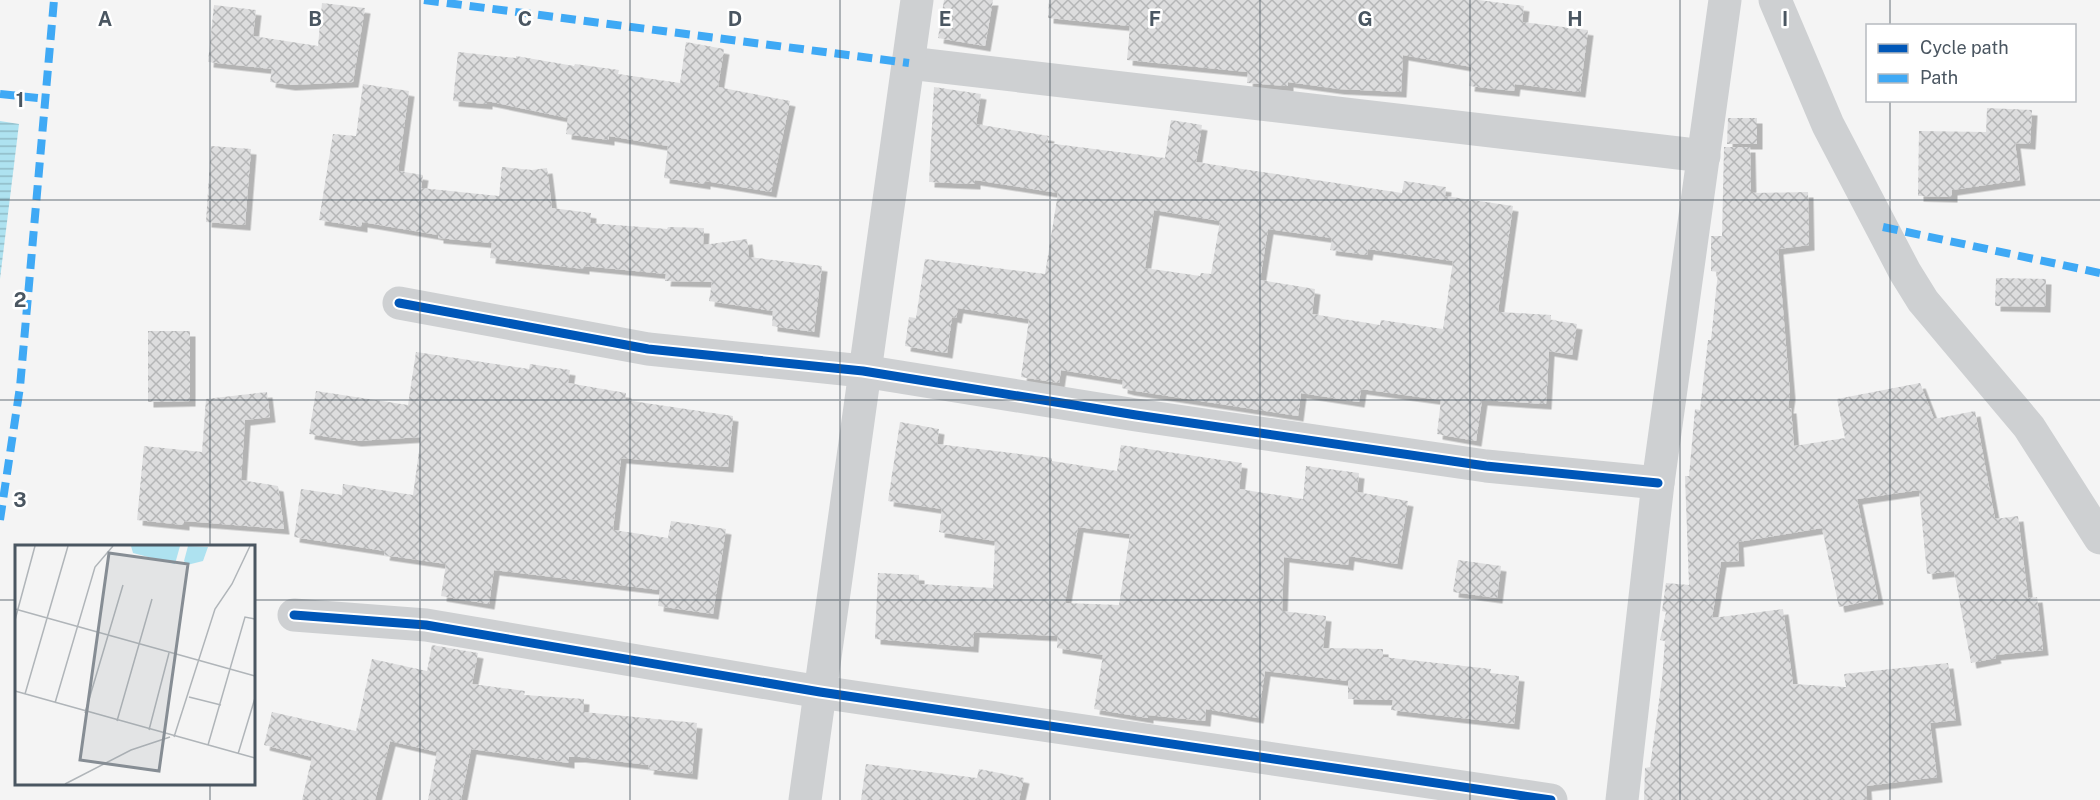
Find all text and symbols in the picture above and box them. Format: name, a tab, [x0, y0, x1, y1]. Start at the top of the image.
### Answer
text: A	[98, 7, 112, 31]
text: B	[308, 7, 322, 31]
text: C	[518, 7, 532, 31]
text: D	[728, 7, 742, 31]
text: E	[939, 7, 951, 31]
text: F	[1149, 7, 1161, 31]
text: G	[1357, 7, 1373, 31]
text: H	[1567, 7, 1583, 31]
text: I	[1782, 7, 1788, 31]
legend	[1866, 24, 2076, 102]
text: Cycle path	[1920, 37, 2009, 58]
text: Path	[1920, 67, 1958, 88]
text: 1	[16, 88, 24, 112]
text: 2	[14, 288, 26, 312]
text: 3	[13, 488, 27, 512]
inset map	[15, 545, 255, 785]

